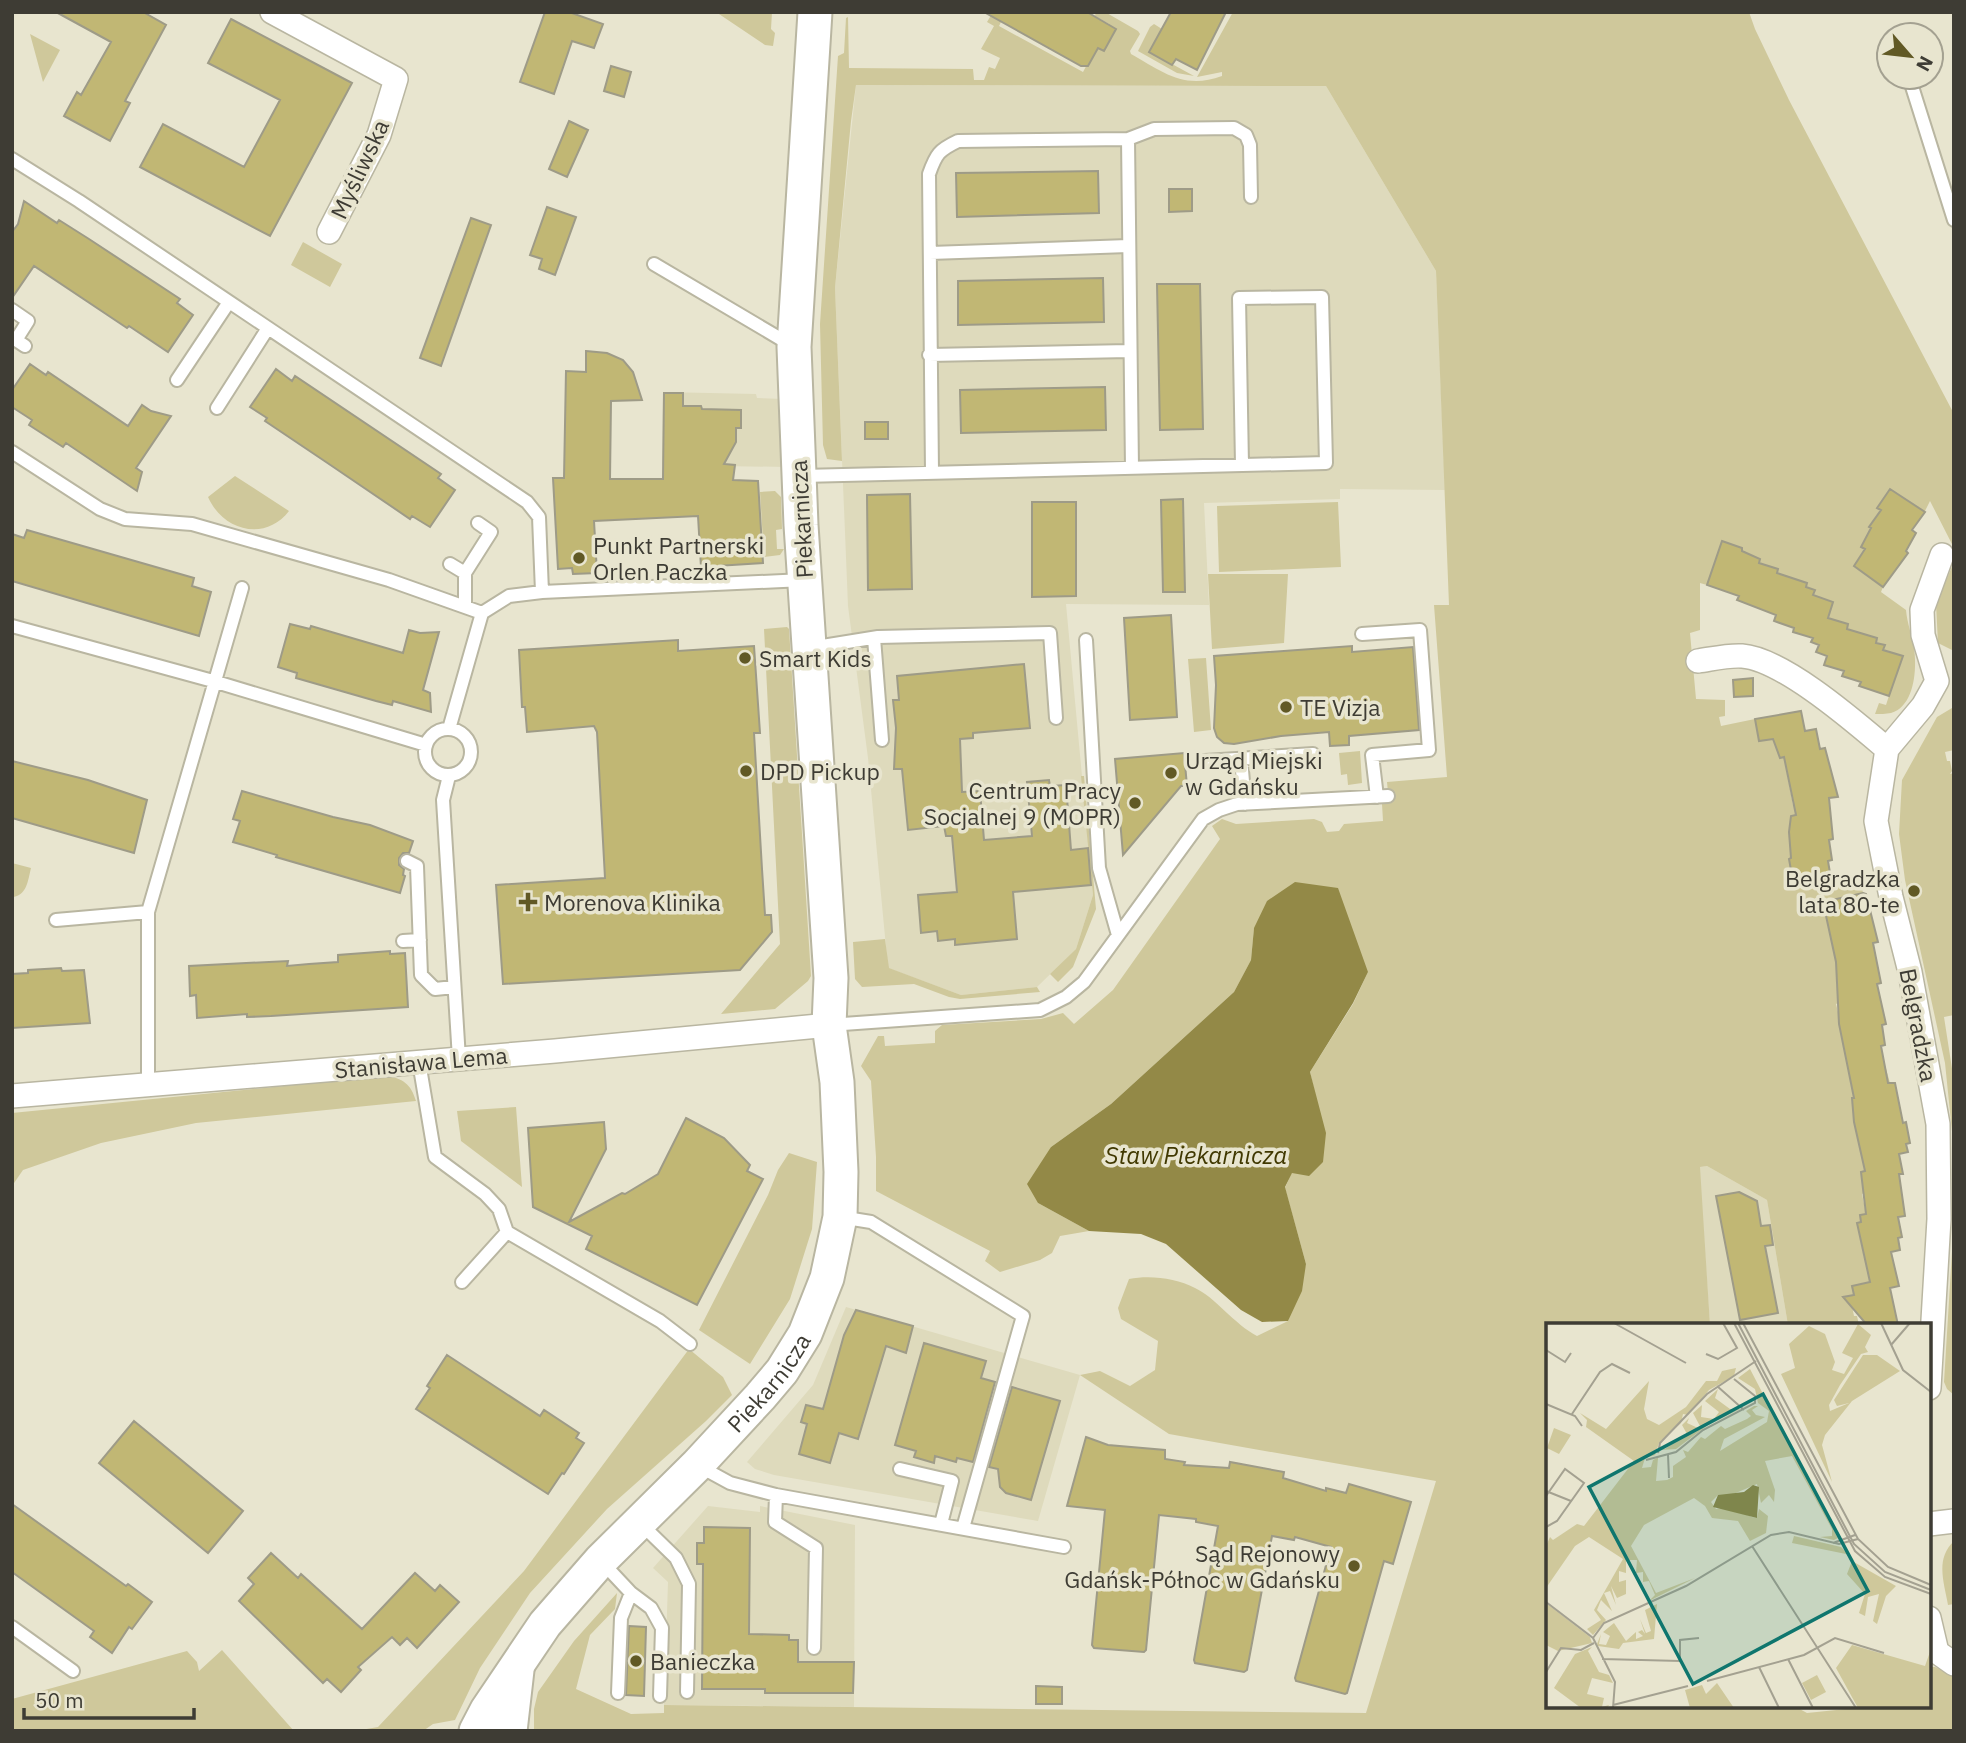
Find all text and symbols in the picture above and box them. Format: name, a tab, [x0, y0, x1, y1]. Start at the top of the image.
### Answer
north arrow	[1875, 21, 1945, 91]
text: N	[1911, 52, 1939, 76]
street label: Myśliwska	[323, 114, 395, 224]
street label: Piekarnicza	[783, 459, 819, 579]
place label: Punkt Partnerski Orlen Paczka	[593, 530, 764, 586]
marker: Punkt Partnerski Orlen Paczka	[571, 550, 587, 566]
place label: Smart Kids	[759, 643, 872, 673]
marker: Smart Kids	[737, 650, 753, 666]
place label: TE Vizja	[1300, 692, 1380, 722]
marker: TE Vizja	[1278, 699, 1294, 715]
place label: Urząd Miejski w Gdańsku	[1185, 745, 1323, 801]
place label: DPD Pickup	[760, 756, 880, 786]
marker: DPD Pickup	[738, 763, 754, 779]
marker: Urząd Miejski w Gdańsku	[1163, 765, 1179, 781]
place label: Centrum Pracy Socjalnej 9 (MOPR)	[924, 775, 1122, 831]
marker: Centrum Pracy Socjalnej 9 (MOPR)	[1127, 795, 1143, 811]
place label: Belgradzka lata 80-te	[1785, 863, 1900, 919]
marker: Belgradzka lata 80-te	[1906, 883, 1922, 899]
place label: Morenova Klinika	[544, 887, 721, 917]
marker: Morenova Klinika	[518, 892, 538, 912]
street label: Belgradzka	[1893, 966, 1945, 1084]
street label: Stanisława Lema	[333, 1039, 509, 1085]
water label: Staw Piekarnicza	[1105, 1139, 1287, 1171]
inset map	[1546, 1323, 1931, 1708]
street label: Piekarnicza	[720, 1327, 817, 1438]
place label: Sąd Rejonowy Gdańsk-Północ w Gdańsku	[1064, 1538, 1341, 1594]
marker: Sąd Rejonowy Gdańsk-Północ w Gdańsku	[1346, 1558, 1362, 1574]
place label: Banieczka	[650, 1646, 755, 1676]
marker: Banieczka	[628, 1653, 644, 1669]
scale bar	[24, 1676, 194, 1720]
text: 50 m	[35, 1686, 84, 1714]

